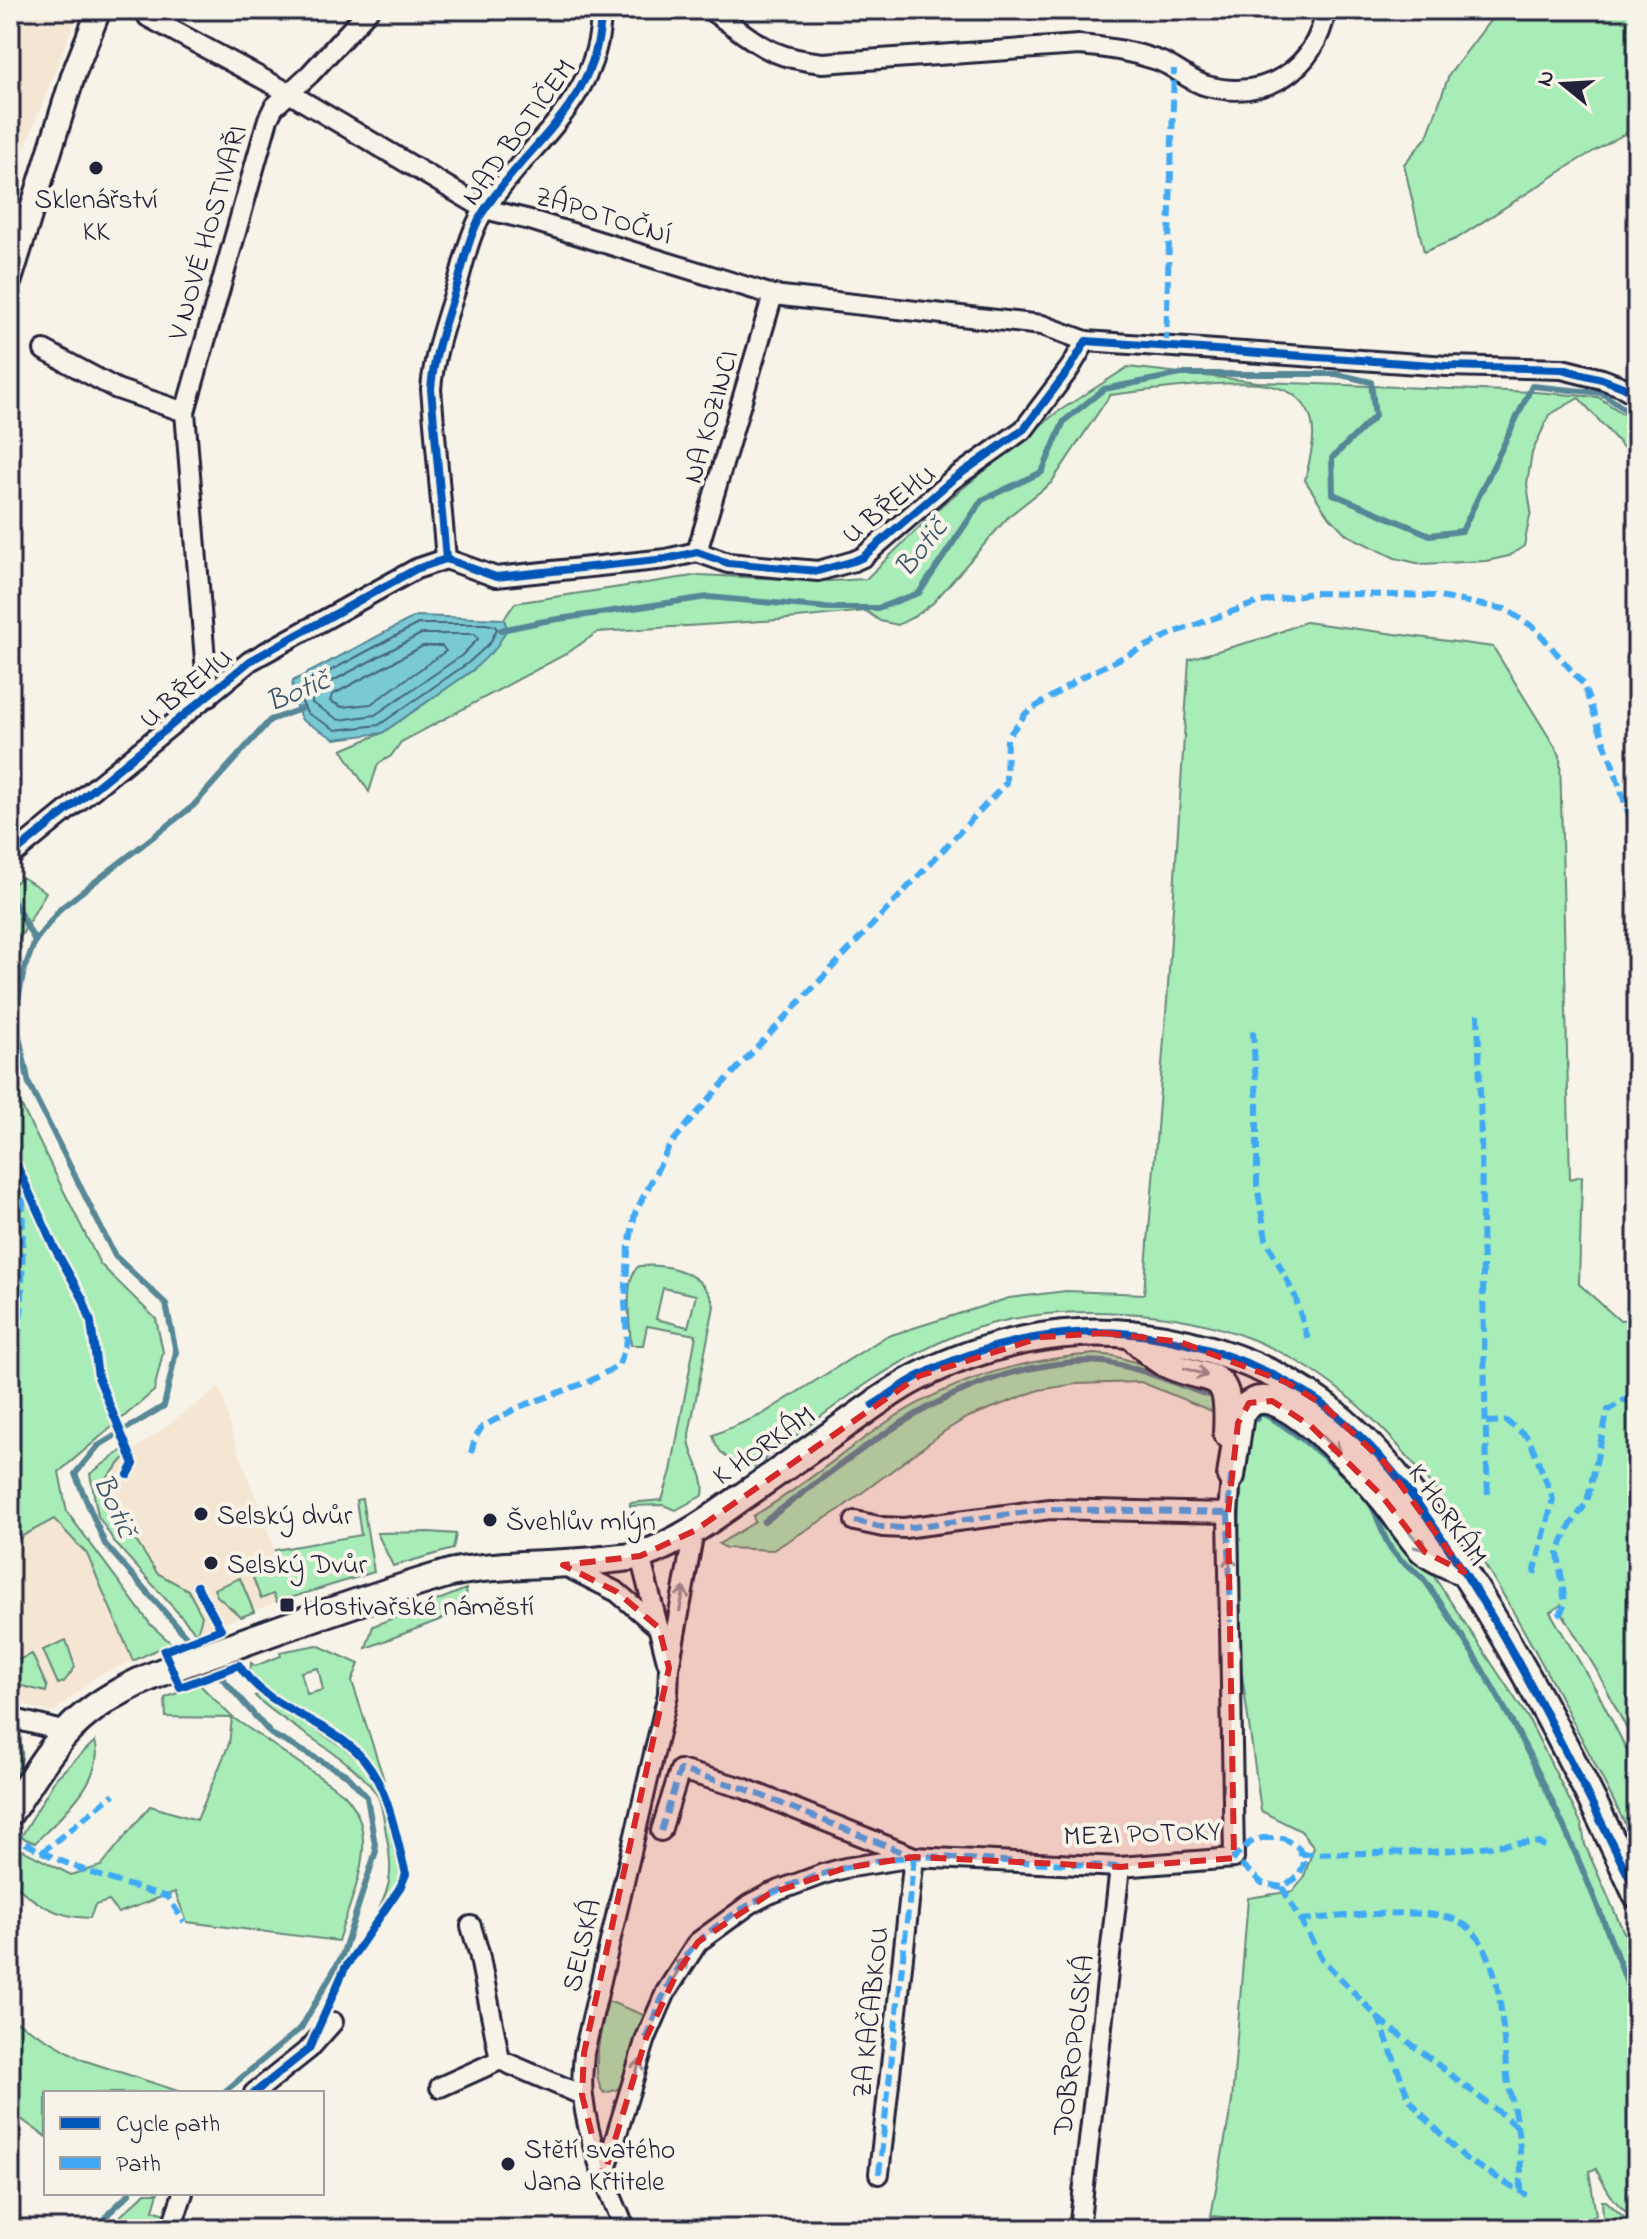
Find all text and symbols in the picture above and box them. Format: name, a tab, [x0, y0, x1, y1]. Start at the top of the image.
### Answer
north arrow	[1523, 44, 1603, 124]
street label: NAD BOTIČEM	[452, 51, 587, 215]
text: N	[1529, 67, 1564, 91]
street label: V NOVÉ HOSTIVAŘI	[159, 120, 260, 346]
marker: Sklenářství KK	[87, 159, 105, 177]
street label: ZÁPOTOČNÍ	[529, 177, 677, 258]
place label: Sklenářství KK	[34, 181, 158, 254]
street label: NA KOZINCI	[674, 345, 751, 488]
street label: U BŘEHU	[834, 456, 946, 556]
water label: Botič	[885, 507, 962, 588]
street label: U BŘEHU	[132, 639, 243, 740]
water label: Botič	[260, 658, 340, 726]
one-way arrow	[1183, 1366, 1208, 1381]
street label: K HORKÁM	[705, 1397, 825, 1497]
one-way arrow	[1320, 1434, 1340, 1452]
street label: K HORKÁM	[1396, 1456, 1496, 1576]
water label: Botič	[80, 1468, 148, 1548]
place label: Selský dvůr	[217, 1497, 353, 1538]
place label: Švehlův mlýn	[506, 1503, 656, 1544]
marker: Selský dvůr	[192, 1505, 210, 1523]
marker: Švehlův mlýn	[481, 1511, 499, 1529]
one-way arrow	[1408, 1531, 1426, 1551]
place label: Selský Dvůr	[227, 1546, 368, 1587]
marker: Selský Dvůr	[202, 1554, 220, 1572]
one-way arrow	[1223, 1554, 1238, 1581]
one-way arrow	[675, 1587, 690, 1613]
place label: Hostivařské náměstí	[303, 1588, 534, 1629]
marker: Hostivařské náměstí	[278, 1596, 296, 1614]
street label: MEZI POTOKY	[1063, 1812, 1222, 1859]
street label: SELSKÁ	[553, 1895, 614, 1996]
street label: ZA KAČABKOU	[843, 1925, 902, 2100]
street label: DOBROPOLSKÁ	[1044, 1953, 1107, 2139]
one-way arrow	[672, 1957, 688, 1980]
one-way arrow	[630, 2058, 645, 2084]
legend	[44, 2091, 324, 2195]
text: Cycle path	[116, 2108, 220, 2144]
place label: Stětí svatého Jana Křtitele	[524, 2131, 675, 2204]
text: Path	[116, 2148, 161, 2183]
marker: Stětí svatého Jana Křtitele	[499, 2155, 517, 2173]

